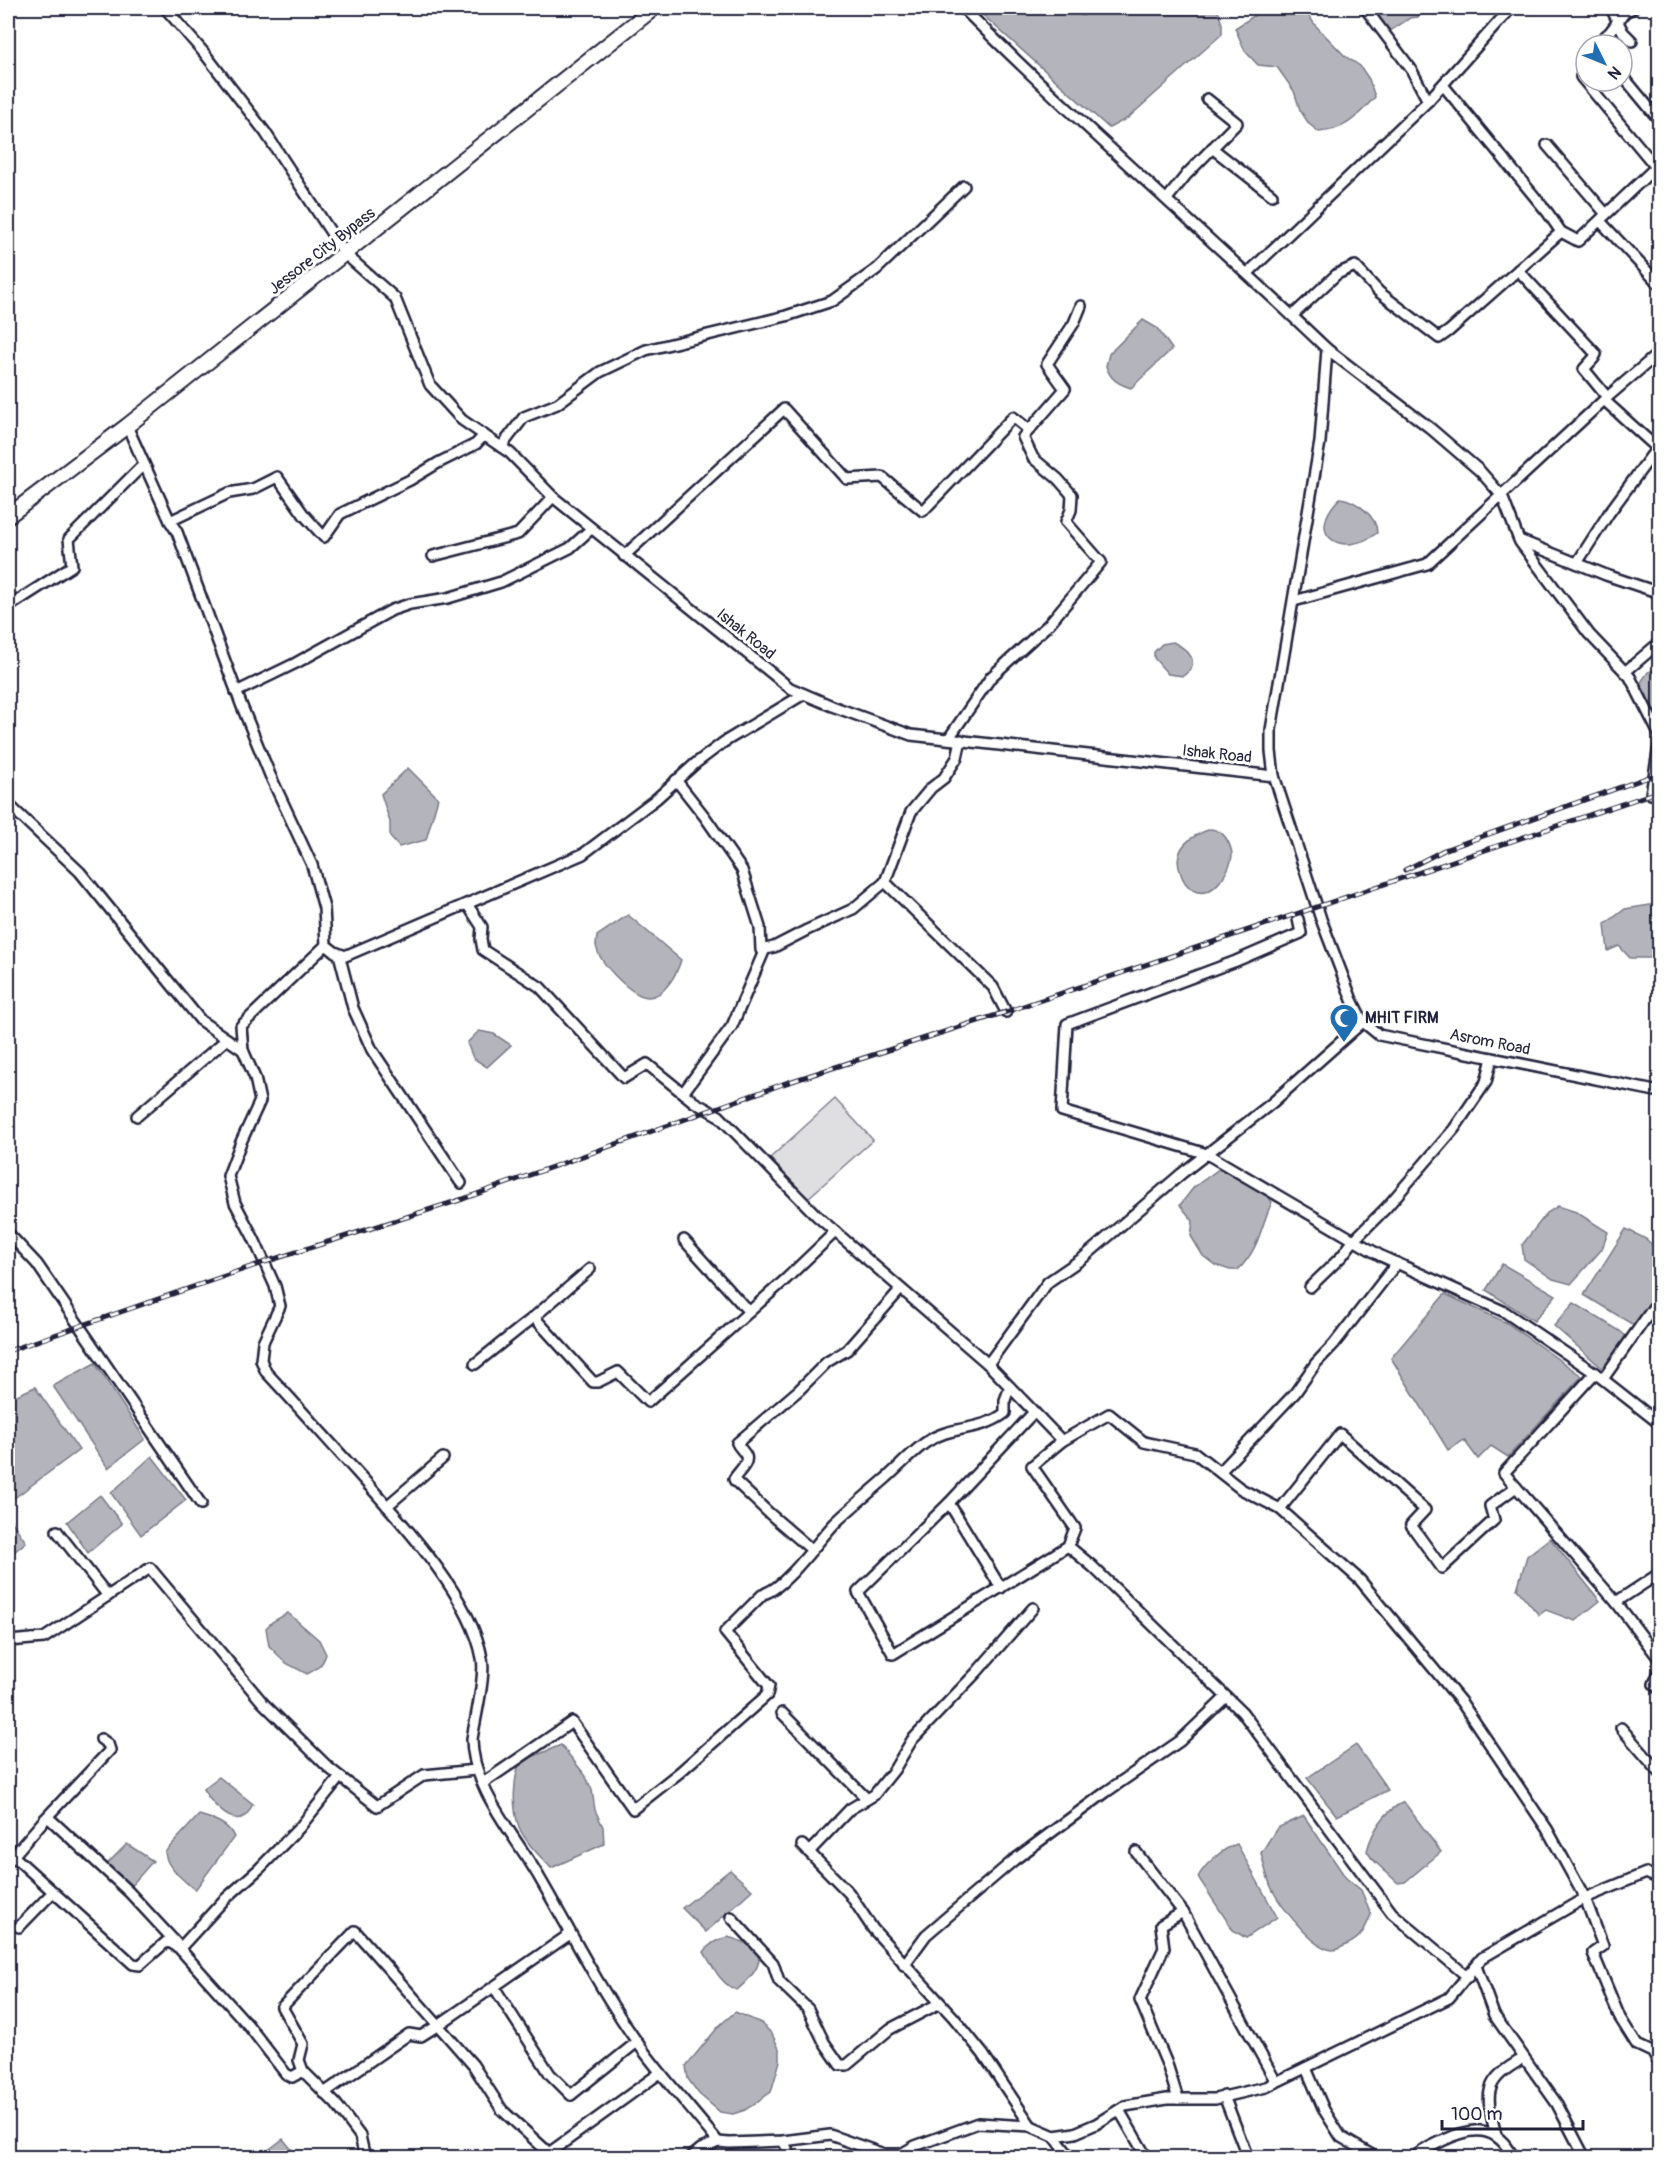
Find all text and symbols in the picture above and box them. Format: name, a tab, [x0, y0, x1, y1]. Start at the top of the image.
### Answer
north arrow	[1574, 33, 1634, 93]
text: N	[1603, 62, 1625, 83]
street label: Jessore City Bypass	[265, 203, 379, 299]
street label: Ishak Road	[713, 604, 779, 664]
street label: Ishak Road	[1181, 740, 1253, 768]
mosque icon: MHIT FIRM	[1328, 1002, 1360, 1044]
place label: MHIT FIRM	[1365, 1008, 1439, 1028]
street label: Asrom Road	[1448, 1024, 1532, 1060]
scale bar	[1442, 2093, 1583, 2131]
text: 100 m	[1451, 2103, 1503, 2126]

